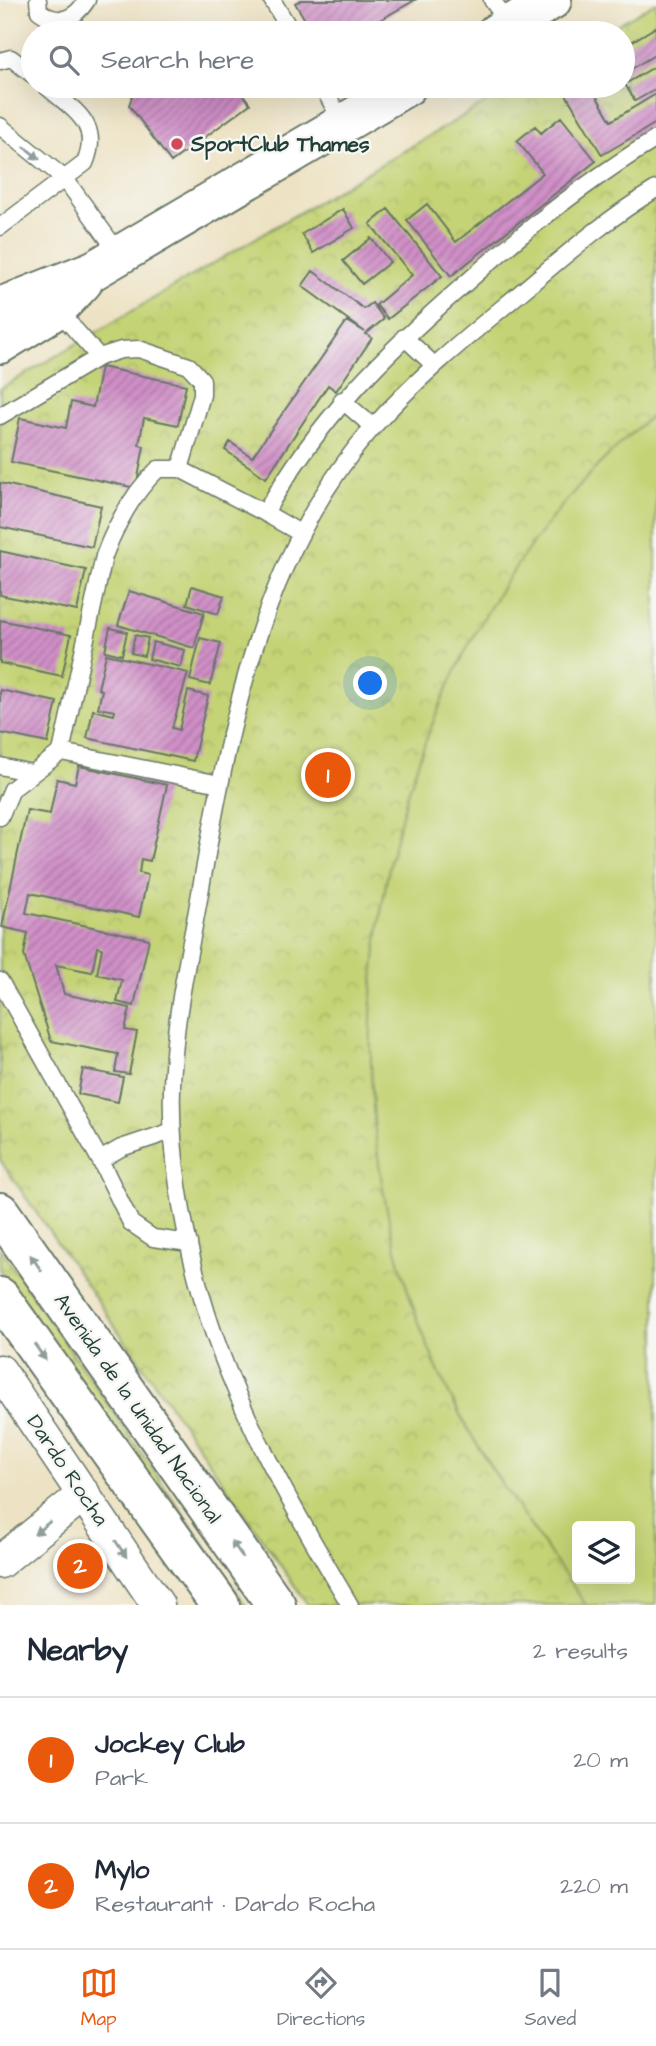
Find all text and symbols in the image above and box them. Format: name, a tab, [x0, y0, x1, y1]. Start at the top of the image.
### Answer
search box	[21, 21, 635, 98]
icon: search	[45, 41, 83, 79]
text: Search here	[101, 42, 254, 78]
place label: SportClub Thames	[190, 130, 370, 160]
marker: SportClub Thames	[169, 136, 185, 152]
one-way arrow	[23, 145, 41, 160]
your location	[353, 666, 387, 700]
pin: 1	[305, 749, 351, 801]
one-way arrow	[29, 1254, 43, 1272]
street label: Avenida de la Unidad Nacional	[47, 1287, 228, 1529]
one-way arrow	[33, 1343, 47, 1361]
street label: Dardo Rocha	[20, 1409, 116, 1532]
one-way arrow	[33, 1520, 50, 1535]
map controls	[572, 1521, 635, 1584]
button: layers	[572, 1521, 635, 1584]
one-way arrow	[114, 1539, 127, 1559]
pin: 2	[57, 1540, 103, 1592]
one-way arrow	[230, 1540, 244, 1558]
text: Nearby	[28, 1630, 128, 1672]
text: 2 results	[533, 1635, 628, 1667]
text: Jockey Club	[95, 1726, 245, 1762]
text: 1	[50, 1744, 52, 1776]
text: 20 m	[573, 1744, 628, 1776]
text: Park	[95, 1762, 148, 1794]
text: Mylo	[95, 1852, 150, 1888]
text: 2	[44, 1870, 58, 1902]
text: 220 m	[560, 1870, 628, 1902]
text: Restaurant · Dardo Rocha	[95, 1888, 375, 1920]
tab: Map	[80, 1964, 118, 2033]
tab: Directions	[277, 1964, 365, 2033]
tab: Saved	[525, 1964, 576, 2033]

